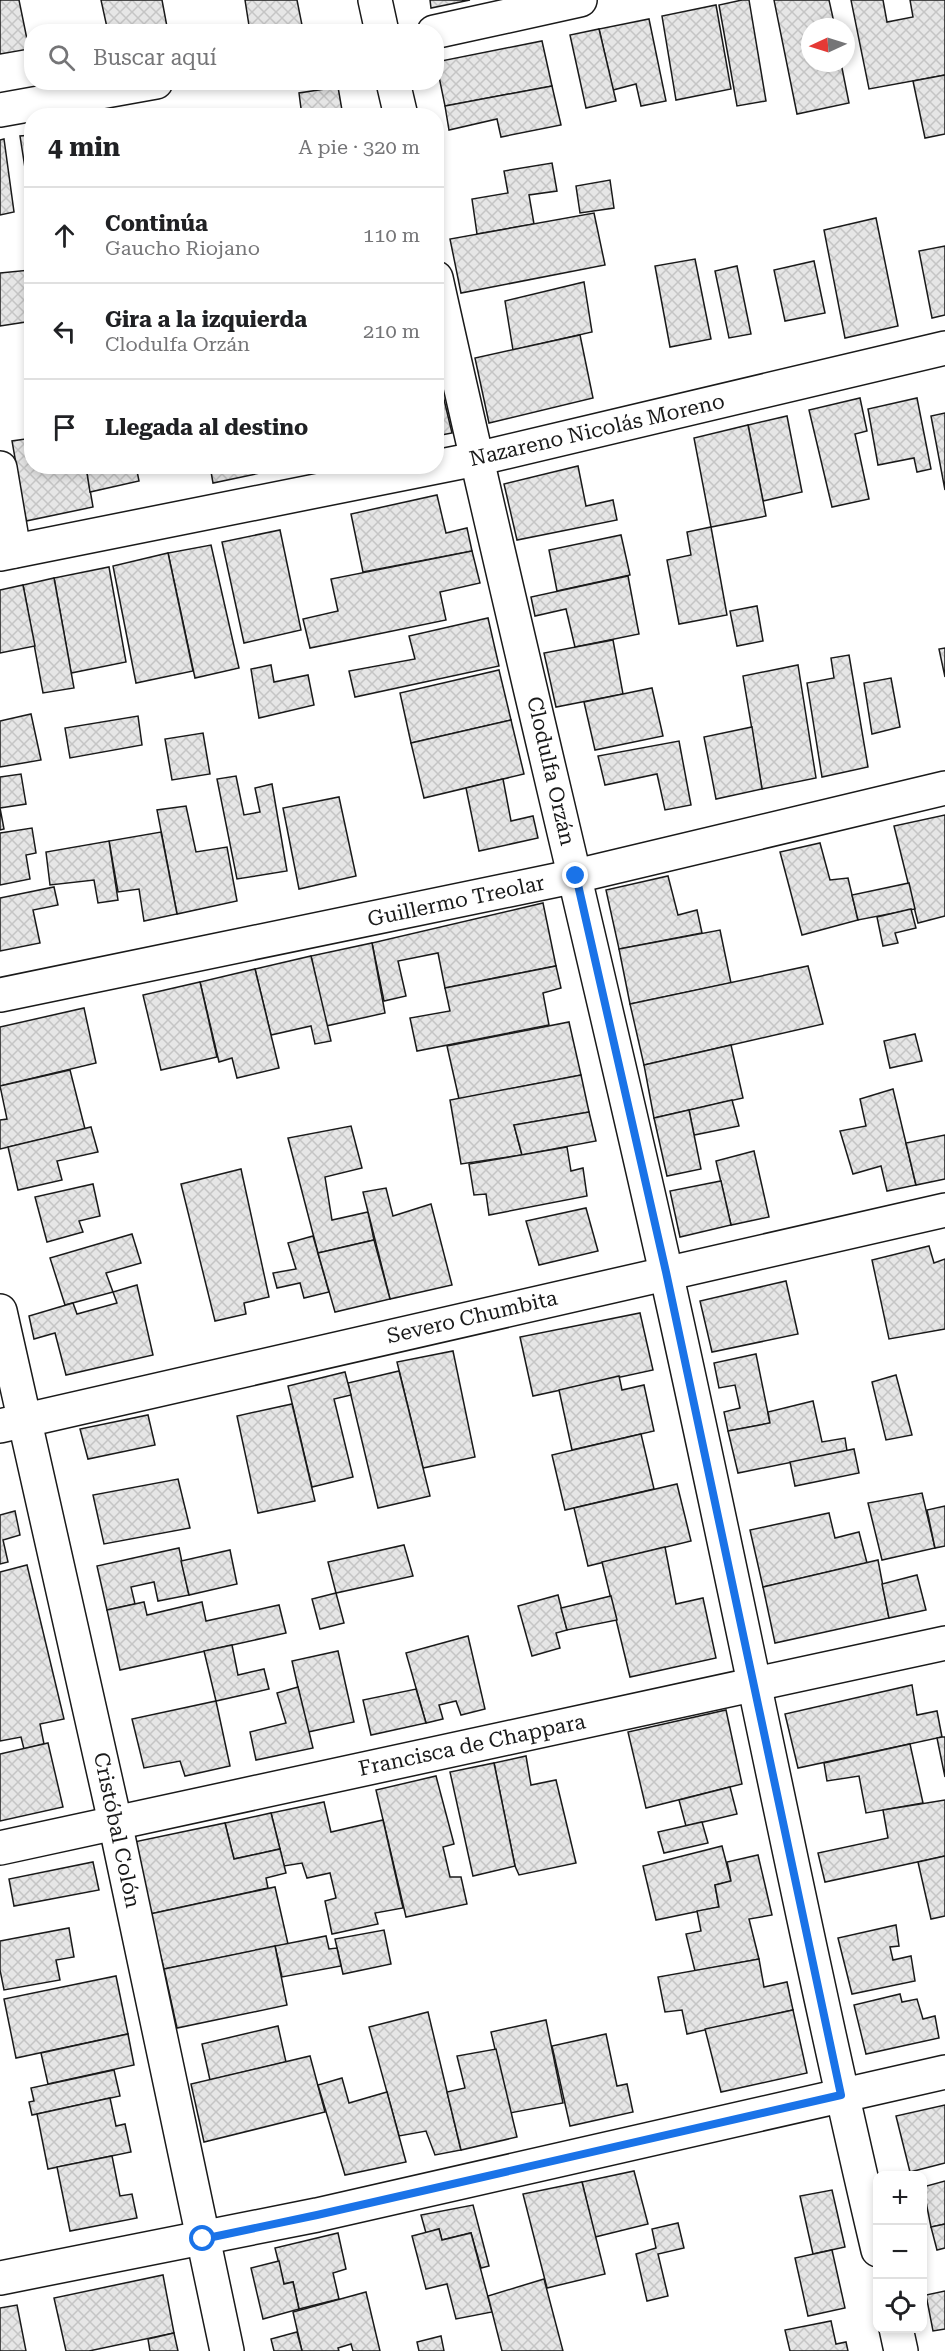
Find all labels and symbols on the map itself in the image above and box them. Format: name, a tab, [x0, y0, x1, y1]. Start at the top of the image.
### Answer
north arrow	[801, 18, 855, 72]
street label: Nazareno Nicolás Moreno	[467, 389, 727, 471]
street label: Clodulfa Orzán	[522, 694, 580, 848]
route end	[562, 862, 588, 888]
street label: Guillermo Treolar	[365, 870, 547, 931]
street label: Severo Chumbita	[384, 1286, 560, 1348]
street label: Francisca de Chappara	[356, 1709, 588, 1781]
street label: Cristóbal Colón	[89, 1750, 145, 1911]
route start	[189, 2225, 215, 2251]

